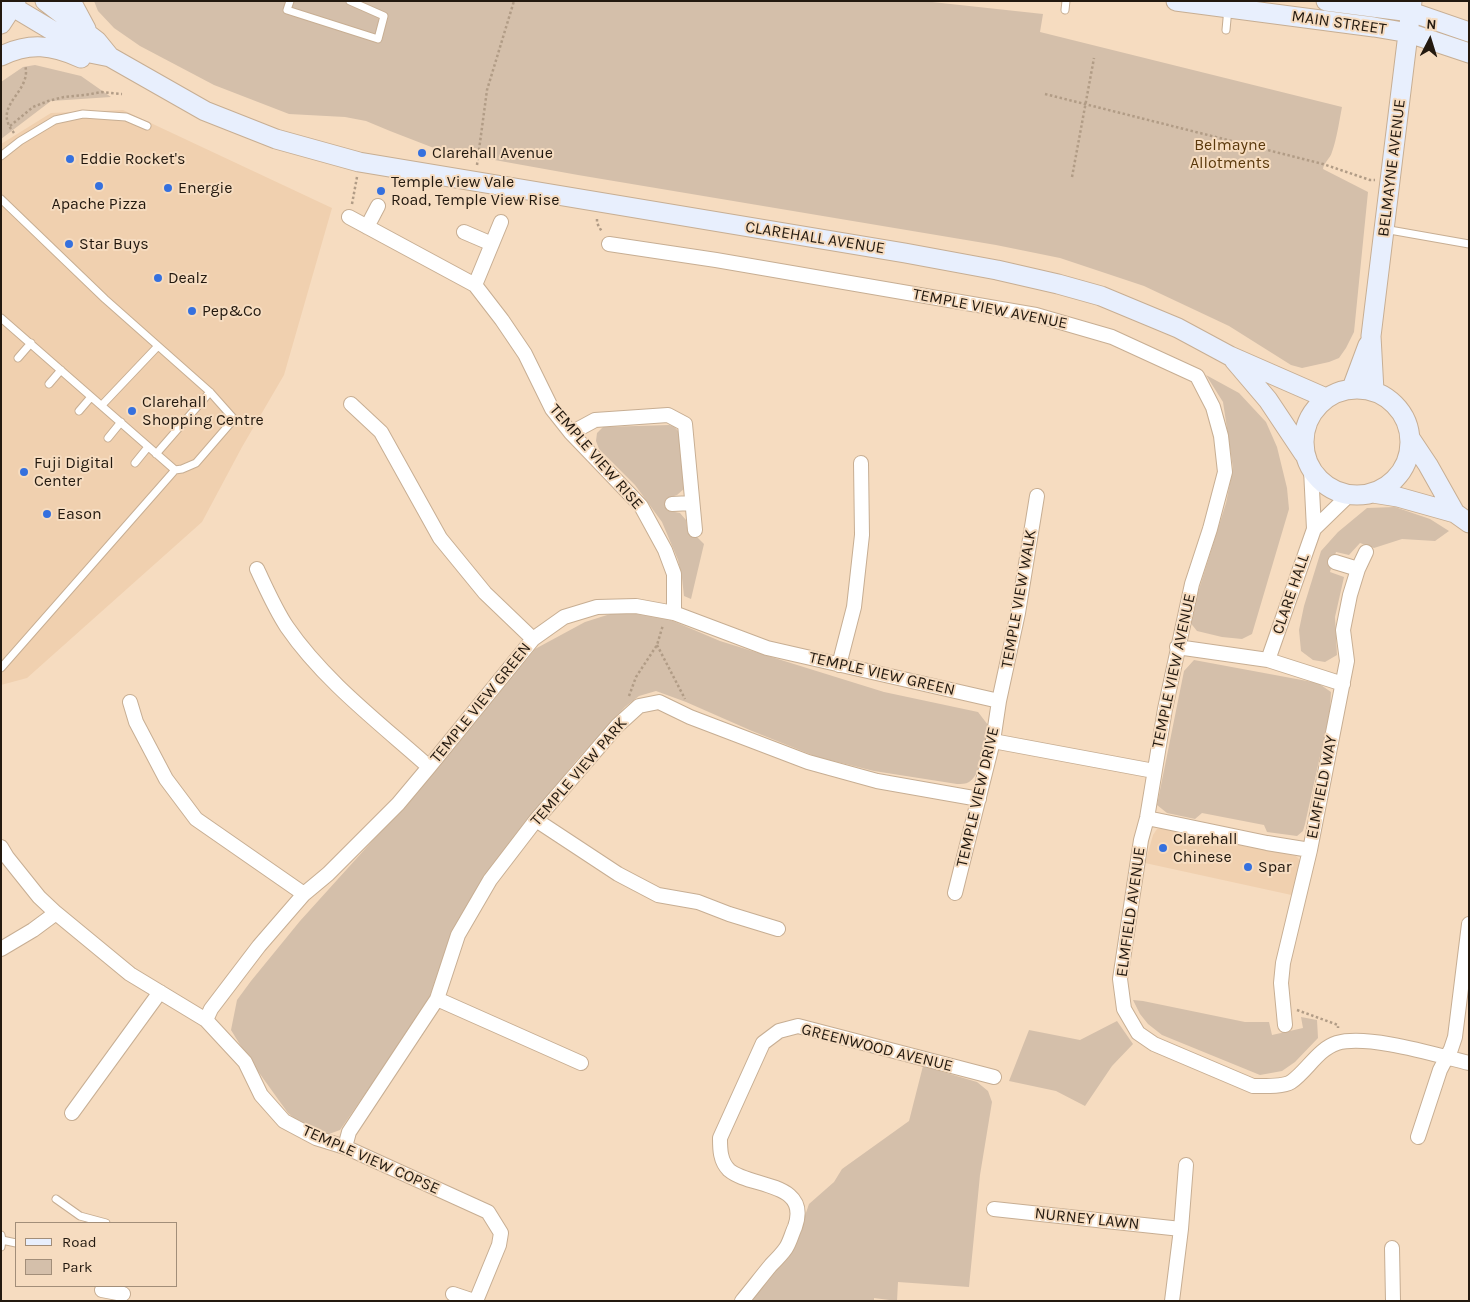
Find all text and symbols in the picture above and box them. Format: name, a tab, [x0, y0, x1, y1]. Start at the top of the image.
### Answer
street label: MAIN STREET	[1290, 7, 1388, 39]
north arrow	[1405, 15, 1455, 65]
text: N	[1426, 16, 1437, 33]
street label: BELMAYNE AVENUE	[1374, 98, 1410, 238]
park label: Belmayne Allotments	[1190, 135, 1270, 173]
place label: Clarehall Avenue	[432, 143, 553, 163]
marker: Clarehall Avenue	[416, 147, 428, 159]
place label: Eddie Rocket's	[80, 149, 185, 169]
marker: Eddie Rocket's	[64, 153, 76, 165]
place label: Temple View Vale Road, Temple View Rise	[391, 172, 559, 210]
place label: Energie	[178, 178, 232, 198]
marker: Apache Pizza	[93, 180, 105, 192]
marker: Energie	[162, 182, 174, 194]
marker: Temple View Vale Road, Temple View Rise	[375, 185, 387, 197]
place label: Apache Pizza	[52, 194, 146, 214]
street label: CLAREHALL AVENUE	[744, 217, 886, 259]
place label: Star Buys	[79, 234, 149, 254]
marker: Star Buys	[63, 238, 75, 250]
place label: Dealz	[168, 268, 208, 288]
marker: Dealz	[152, 272, 164, 284]
street label: TEMPLE VIEW AVENUE	[911, 285, 1069, 333]
place label: Pep&Co	[202, 301, 262, 321]
marker: Pep&Co	[186, 305, 198, 317]
place label: Clarehall Shopping Centre	[142, 392, 264, 430]
street label: TEMPLE VIEW RISE	[545, 400, 647, 514]
marker: Clarehall Shopping Centre	[126, 405, 138, 417]
place label: Fuji Digital Center	[34, 453, 114, 491]
marker: Fuji Digital Center	[18, 466, 30, 478]
place label: Eason	[57, 504, 102, 524]
marker: Eason	[41, 508, 53, 520]
street label: TEMPLE VIEW WALK	[997, 528, 1041, 670]
street label: CLARE HALL	[1268, 551, 1314, 637]
street label: TEMPLE VIEW AVENUE	[1148, 592, 1200, 750]
street label: TEMPLE VIEW GREEN	[427, 639, 535, 767]
street label: TEMPLE VIEW GREEN	[807, 648, 957, 700]
street label: TEMPLE VIEW PARK	[527, 714, 631, 830]
street label: TEMPLE VIEW DRIVE	[953, 725, 1003, 869]
street label: ELMFIELD WAY	[1303, 734, 1341, 840]
place label: Clarehall Chinese	[1173, 829, 1238, 867]
marker: Clarehall Chinese	[1157, 842, 1169, 854]
street label: ELMFIELD AVENUE	[1112, 846, 1150, 978]
place label: Spar	[1258, 857, 1292, 877]
marker: Spar	[1242, 861, 1254, 873]
street label: GREENWOOD AVENUE	[799, 1020, 955, 1076]
street label: TEMPLE VIEW COPSE	[300, 1121, 442, 1199]
street label: NURNEY LAWN	[1034, 1204, 1140, 1234]
legend	[15, 1222, 178, 1287]
text: Road	[62, 1233, 97, 1251]
text: Park	[62, 1258, 92, 1276]

